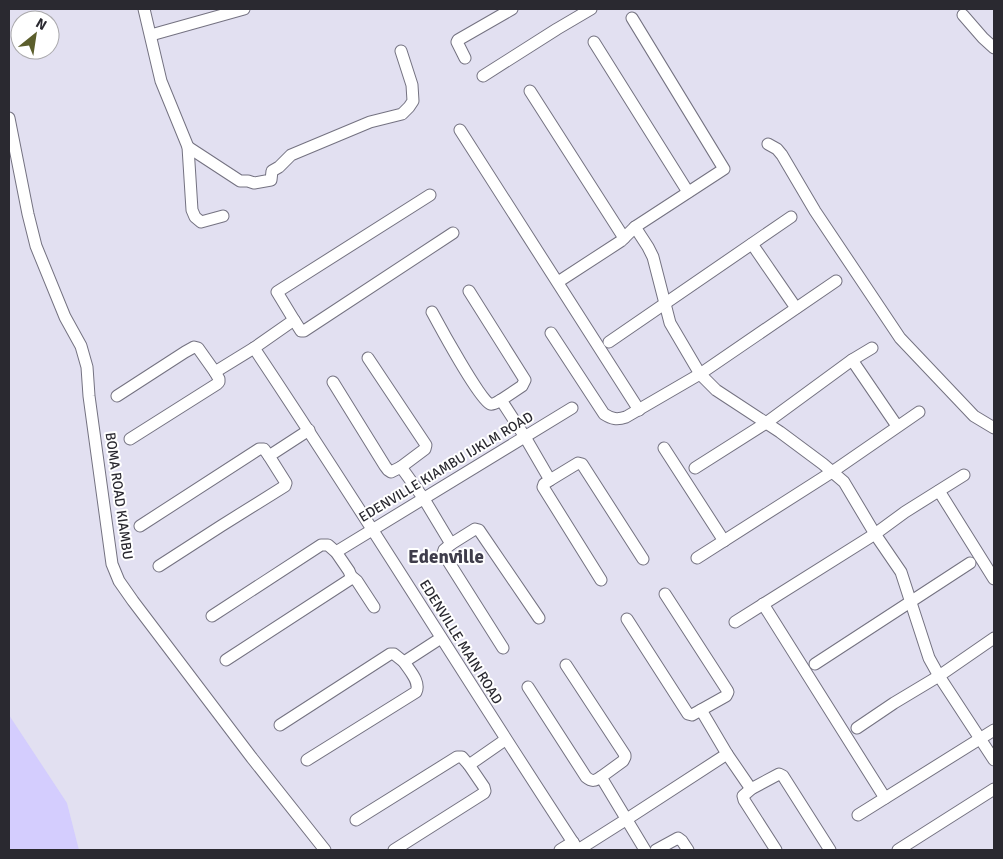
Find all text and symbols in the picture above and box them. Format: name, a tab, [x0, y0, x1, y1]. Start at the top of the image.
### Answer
north arrow	[10, 10, 60, 60]
text: N	[33, 14, 50, 34]
street label: EDENVILLE KIAMBU IJKLM ROAD	[356, 408, 536, 526]
street label: BOMA ROAD KIAMBU	[102, 431, 136, 561]
district label: Edenville	[408, 545, 484, 569]
street label: EDENVILLE MAIN ROAD	[416, 577, 506, 707]

